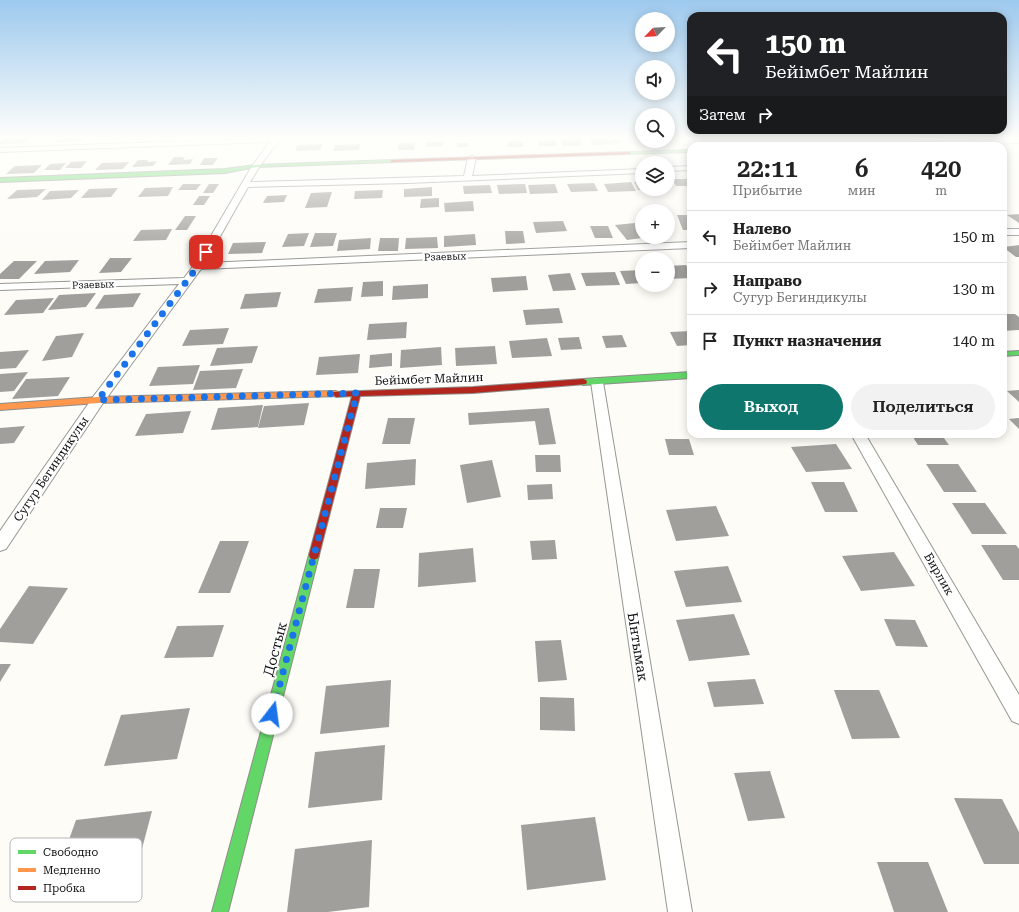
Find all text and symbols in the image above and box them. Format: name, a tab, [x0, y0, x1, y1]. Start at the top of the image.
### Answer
north arrow	[635, 12, 675, 52]
map controls	[635, 12, 675, 292]
text: 150 m	[765, 27, 846, 60]
icon: left	[699, 28, 751, 80]
button: sound	[635, 60, 675, 100]
text: Бейімбет Майлин	[765, 61, 929, 82]
icon: right	[754, 104, 776, 126]
text: Затем	[699, 106, 746, 124]
button: search	[635, 108, 675, 148]
text: 22:11	[737, 155, 798, 183]
text: 6	[855, 155, 868, 183]
text: 420	[921, 155, 961, 183]
button: layers	[635, 156, 675, 196]
text: Прибытие	[733, 183, 802, 198]
text: мин	[848, 183, 876, 198]
text: m	[935, 183, 947, 198]
button: +	[635, 204, 675, 244]
text: Налево	[733, 220, 792, 238]
icon: left	[699, 226, 721, 248]
text: 150 m	[952, 228, 995, 246]
pin	[189, 235, 223, 269]
text: Бейімбет Майлин	[733, 238, 851, 253]
icon: arrive	[195, 241, 217, 263]
street label: Рзаевых	[424, 250, 467, 263]
button: −	[635, 252, 675, 292]
text: Направо	[733, 272, 802, 290]
street label: Рзаевых	[72, 278, 115, 291]
icon: right	[699, 278, 721, 300]
text: 130 m	[952, 280, 995, 298]
text: Сугур Бегиндикулы	[733, 290, 867, 305]
icon: arrive	[699, 330, 721, 352]
text: Пункт назначения	[733, 332, 881, 350]
text: 140 m	[952, 332, 995, 350]
street label: Бейімбет Майлин	[374, 370, 484, 388]
button: Выход	[699, 384, 843, 430]
button: Поделиться	[851, 384, 995, 430]
street label: Сугур Бегиндикулы	[11, 414, 91, 524]
street label: Бирлик	[921, 550, 957, 598]
street label: Ынтымак	[625, 611, 651, 683]
street label: Достык	[260, 620, 290, 678]
position arrow	[251, 693, 293, 735]
legend	[10, 838, 142, 902]
text: Свободно	[43, 846, 99, 859]
text: Медленно	[43, 864, 101, 877]
text: Пробка	[43, 882, 85, 895]

